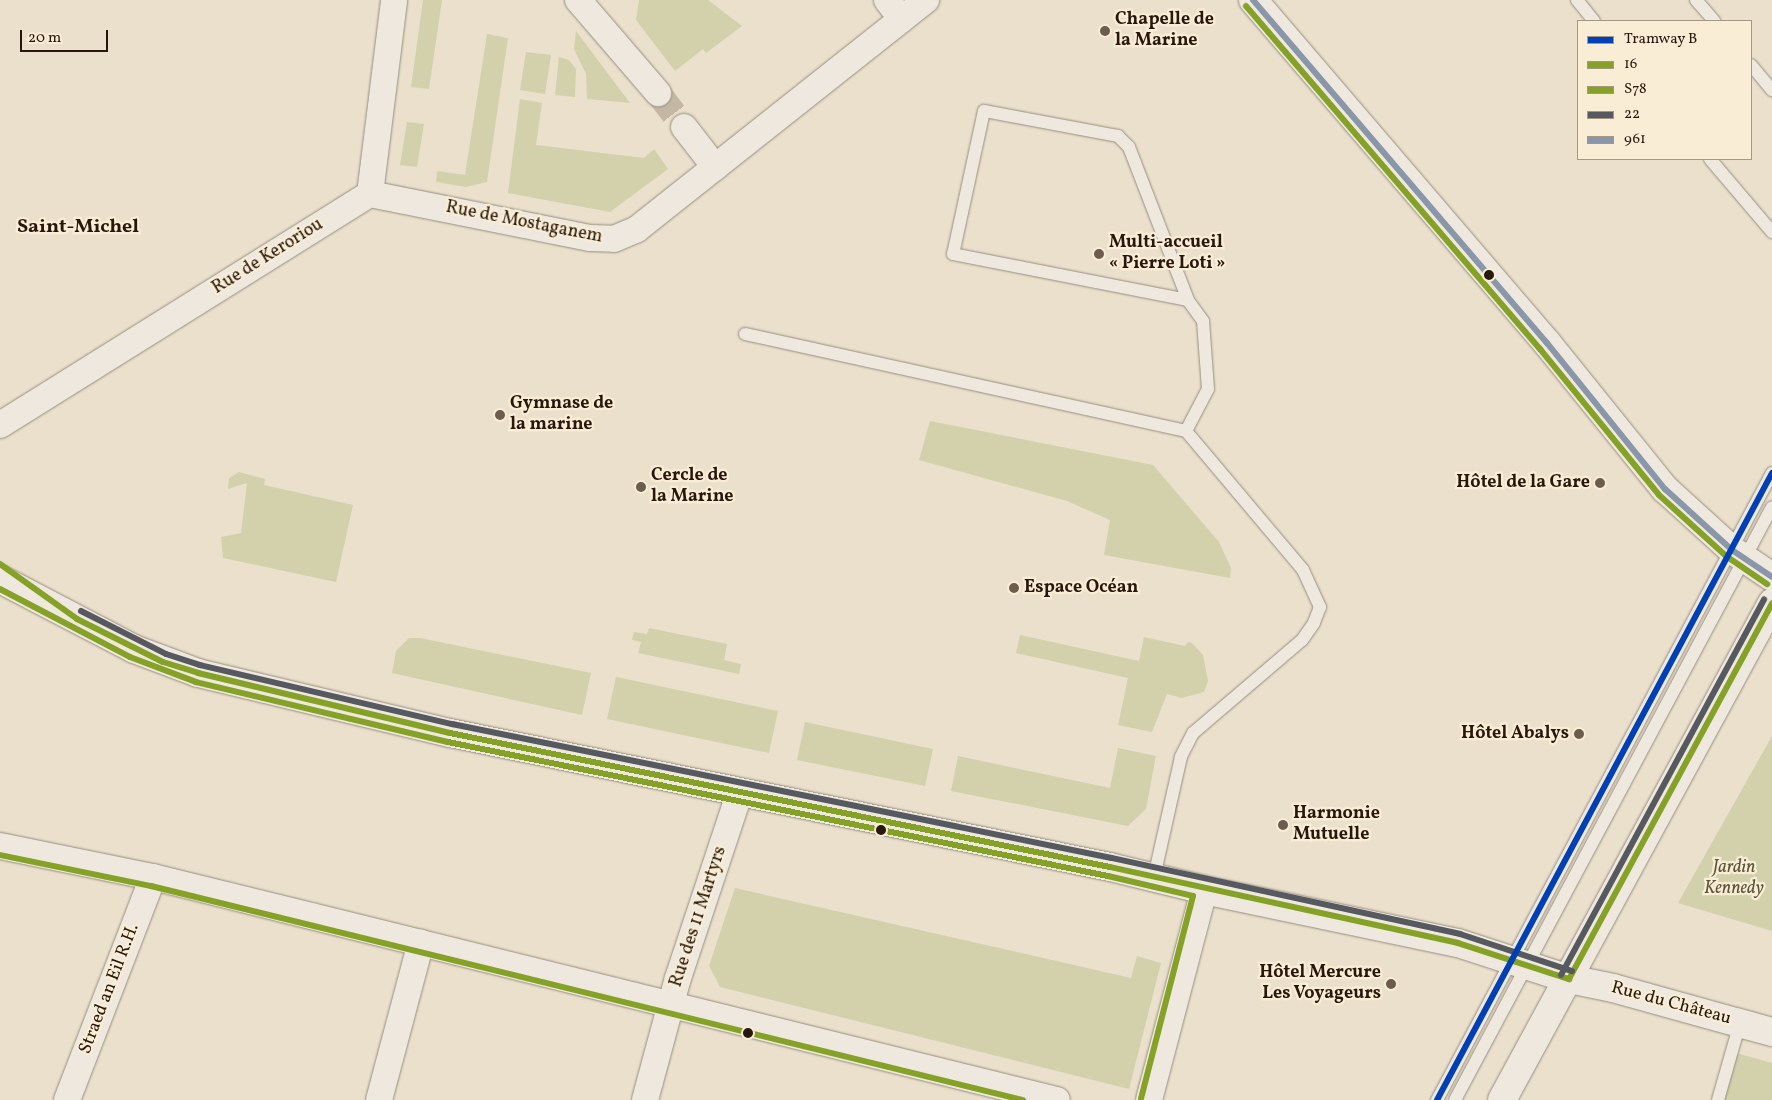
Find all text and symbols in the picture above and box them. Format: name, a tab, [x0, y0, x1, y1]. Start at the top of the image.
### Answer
place label: Chapelle de la Marine	[1115, 10, 1214, 52]
scale bar	[22, 20, 110, 52]
legend	[1577, 20, 1752, 160]
marker: Chapelle de la Marine	[1099, 25, 1111, 37]
text: 20 m	[28, 28, 61, 49]
text: Tramway B	[1624, 29, 1697, 50]
text: 16	[1624, 54, 1637, 75]
text: S78	[1624, 79, 1647, 100]
text: 22	[1624, 104, 1640, 125]
text: 961	[1624, 129, 1646, 150]
street label: Rue de Mostaganem	[444, 197, 604, 249]
street label: Rue de Keroriou	[209, 214, 327, 300]
district label: Saint-Michel	[17, 215, 139, 239]
place label: Multi-accueil « Pierre Loti »	[1109, 233, 1225, 276]
marker: Multi-accueil « Pierre Loti »	[1093, 248, 1105, 260]
unlabelled marker	[1484, 270, 1494, 280]
place label: Gymnase de la marine	[510, 394, 613, 436]
marker: Gymnase de la marine	[494, 409, 506, 421]
place label: Cercle de la Marine	[651, 466, 733, 508]
place label: Hôtel de la Gare	[1456, 472, 1590, 494]
marker: Hôtel de la Gare	[1594, 477, 1606, 489]
marker: Cercle de la Marine	[635, 481, 647, 493]
place label: Espace Océan	[1024, 577, 1138, 599]
marker: Espace Océan	[1008, 582, 1020, 594]
place label: Hôtel Abalys	[1461, 723, 1569, 745]
marker: Hôtel Abalys	[1573, 728, 1585, 740]
place label: Harmonie Mutuelle	[1293, 804, 1380, 846]
marker: Harmonie Mutuelle	[1277, 819, 1289, 831]
unlabelled marker	[876, 825, 886, 835]
street label: Rue des 11 Martyrs	[666, 844, 732, 990]
park label: Jardin Kennedy	[1704, 858, 1764, 901]
street label: Straed an Eil R.H.	[75, 921, 145, 1057]
place label: Hôtel Mercure Les Voyageurs	[1259, 963, 1381, 1006]
marker: Hôtel Mercure Les Voyageurs	[1385, 978, 1397, 990]
street label: Rue du Château	[1609, 978, 1733, 1030]
unlabelled marker	[743, 1028, 753, 1038]

